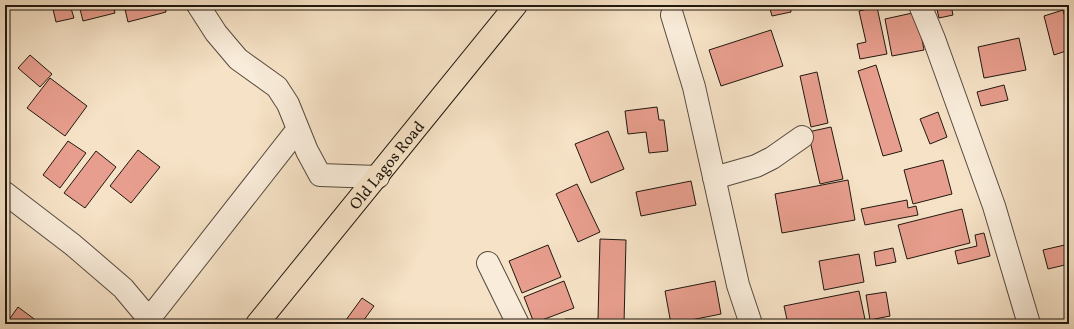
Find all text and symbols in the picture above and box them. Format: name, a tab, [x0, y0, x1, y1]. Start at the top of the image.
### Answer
street label: Old Lagos Road	[345, 117, 431, 215]

